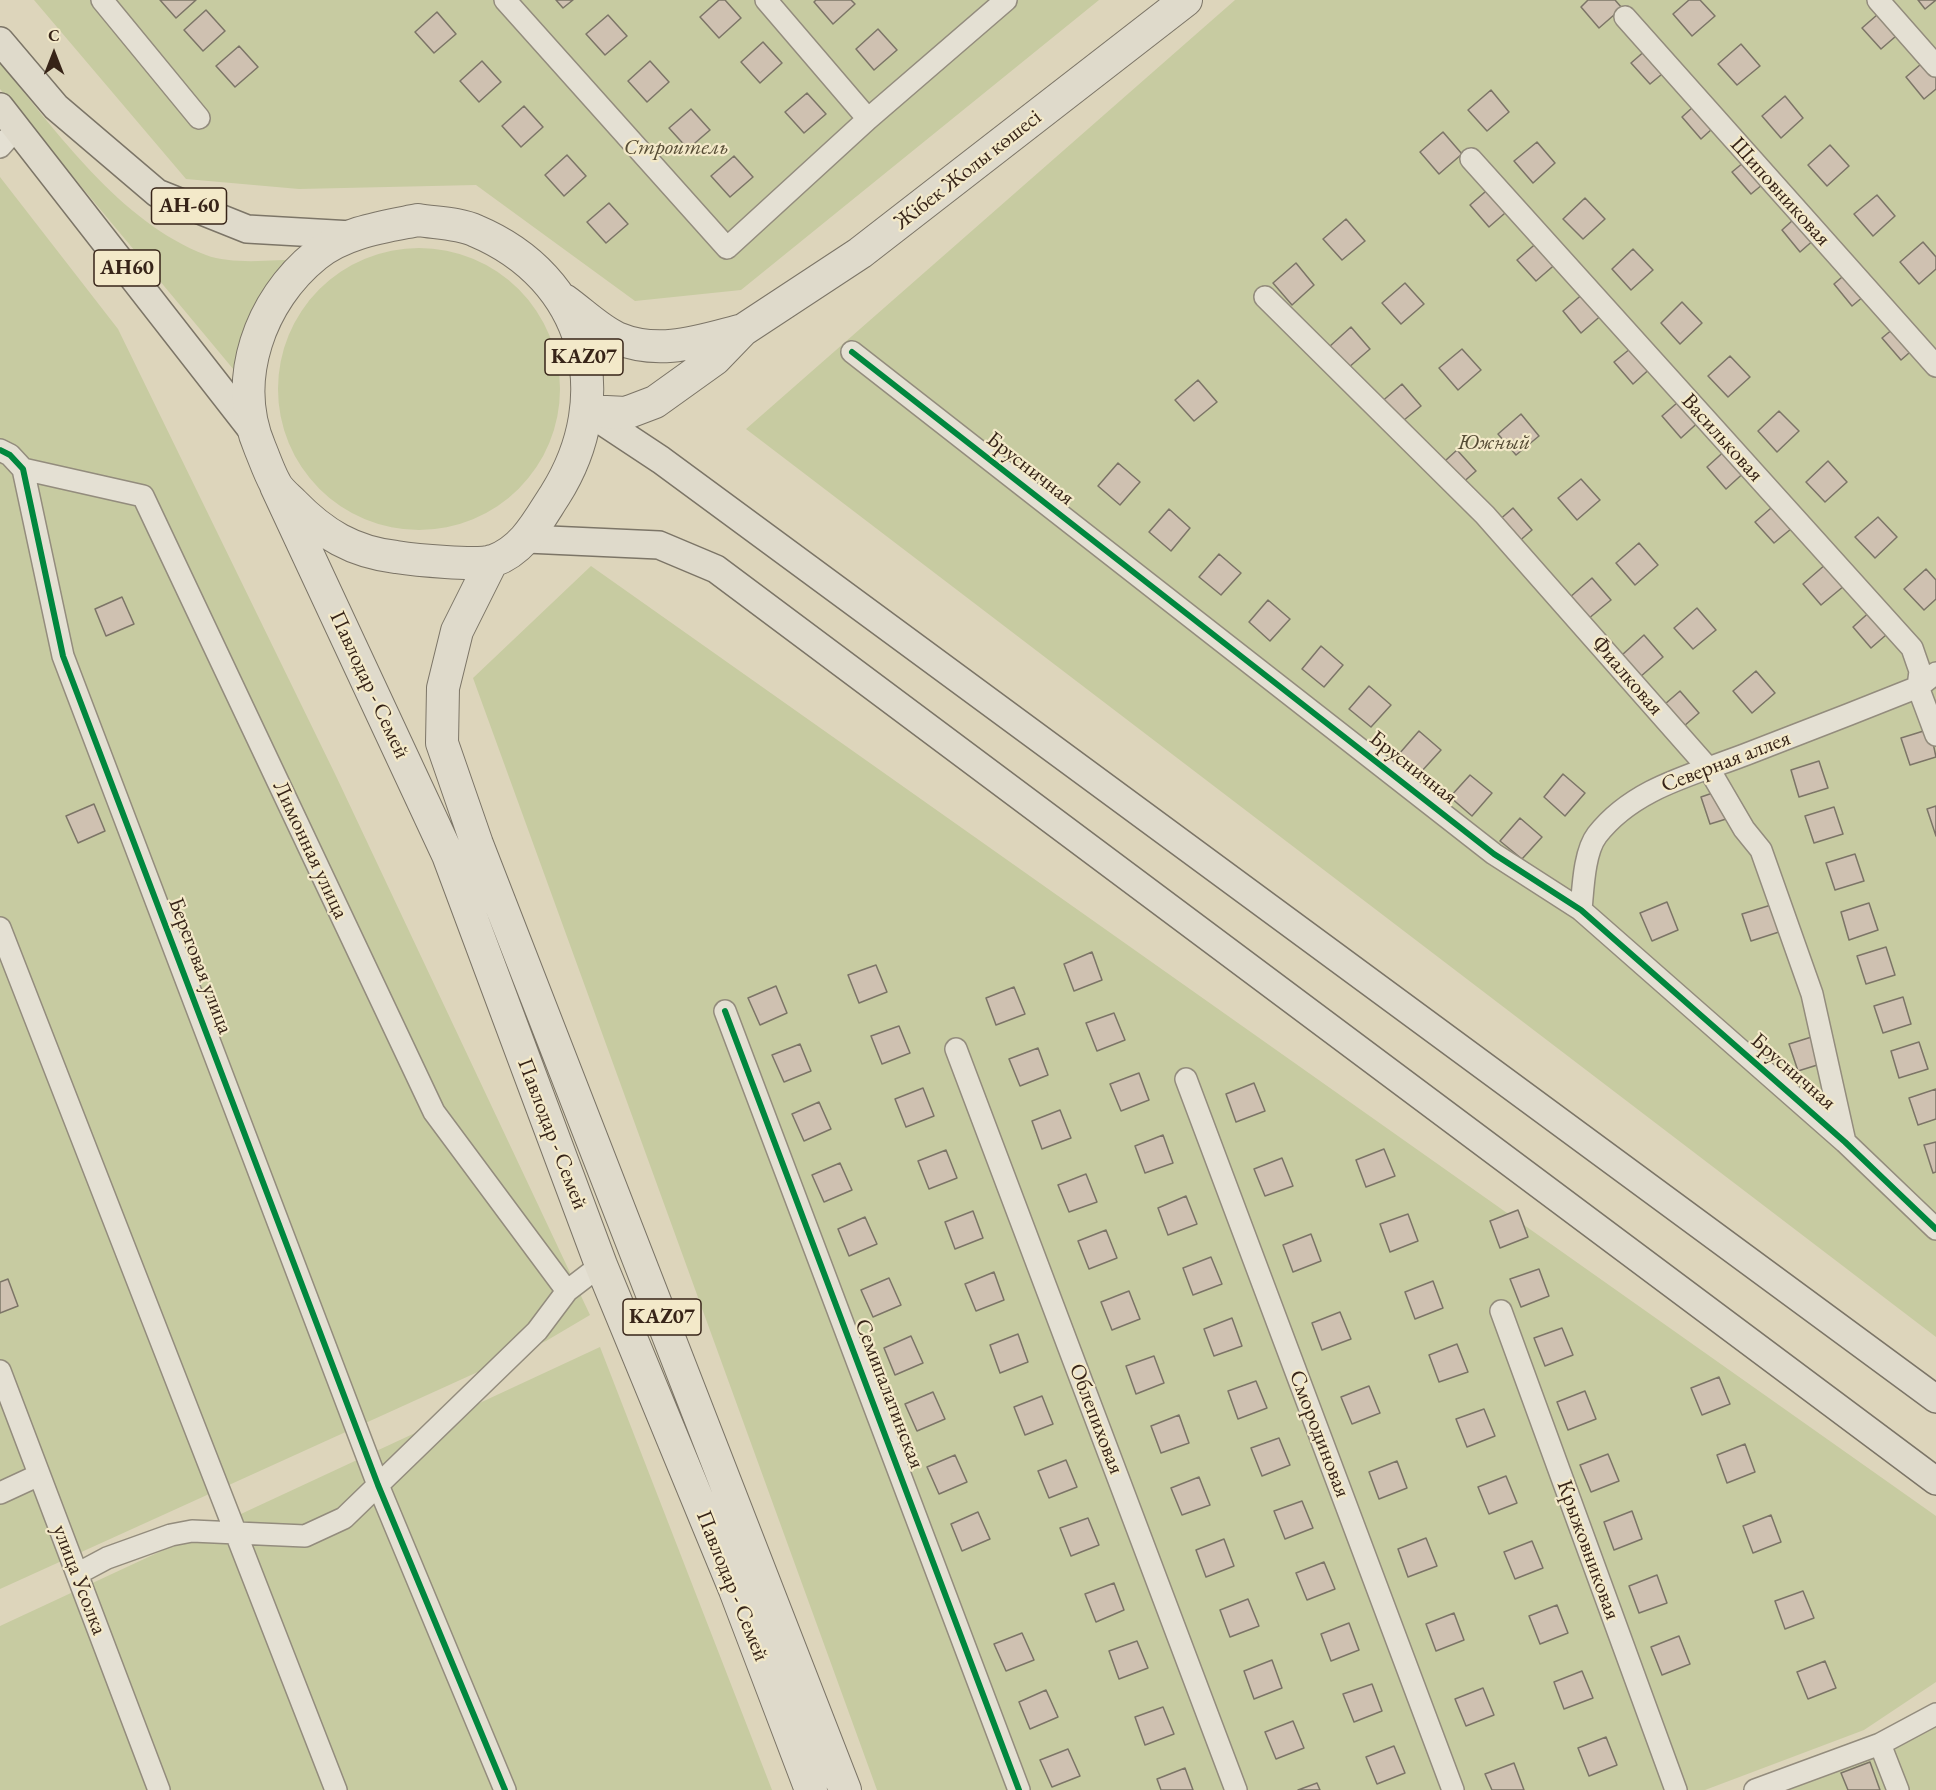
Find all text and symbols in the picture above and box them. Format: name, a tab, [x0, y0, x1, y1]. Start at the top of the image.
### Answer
north arrow	[24, 24, 84, 84]
text: С	[48, 25, 60, 46]
street label: Жібек Жолы көшесі	[889, 104, 1047, 236]
street label: Шиповниковая	[1724, 132, 1836, 252]
park label: Строитель	[624, 135, 728, 161]
road number: АН-60	[152, 188, 226, 224]
road number: АН60	[94, 250, 160, 286]
road number: KAZ07	[545, 339, 623, 375]
street label: Васильковая	[1675, 388, 1769, 488]
street label: Брусничная	[981, 426, 1079, 512]
park label: Южный	[1458, 430, 1530, 456]
street label: Павлодар - Семей	[323, 607, 415, 763]
street label: Фиалковая	[1585, 631, 1669, 721]
street label: Брусничная	[1364, 725, 1462, 811]
street label: Северная аллея	[1658, 725, 1794, 799]
street label: Лимонная улица	[267, 777, 353, 923]
street label: Береговая улица	[162, 894, 238, 1038]
street label: Брусничная	[1745, 1028, 1841, 1116]
street label: Павлодар - Семей	[511, 1055, 593, 1213]
road number: KAZ07	[623, 1299, 701, 1335]
street label: Семипалатинская	[848, 1315, 930, 1473]
street label: Облепиховая	[1063, 1360, 1129, 1478]
street label: Смородиновая	[1283, 1367, 1355, 1501]
street label: Крыжовниковая	[1551, 1477, 1625, 1623]
street label: Павлодар - Семей	[690, 1507, 774, 1665]
street label: улица Усолка	[46, 1521, 112, 1639]

